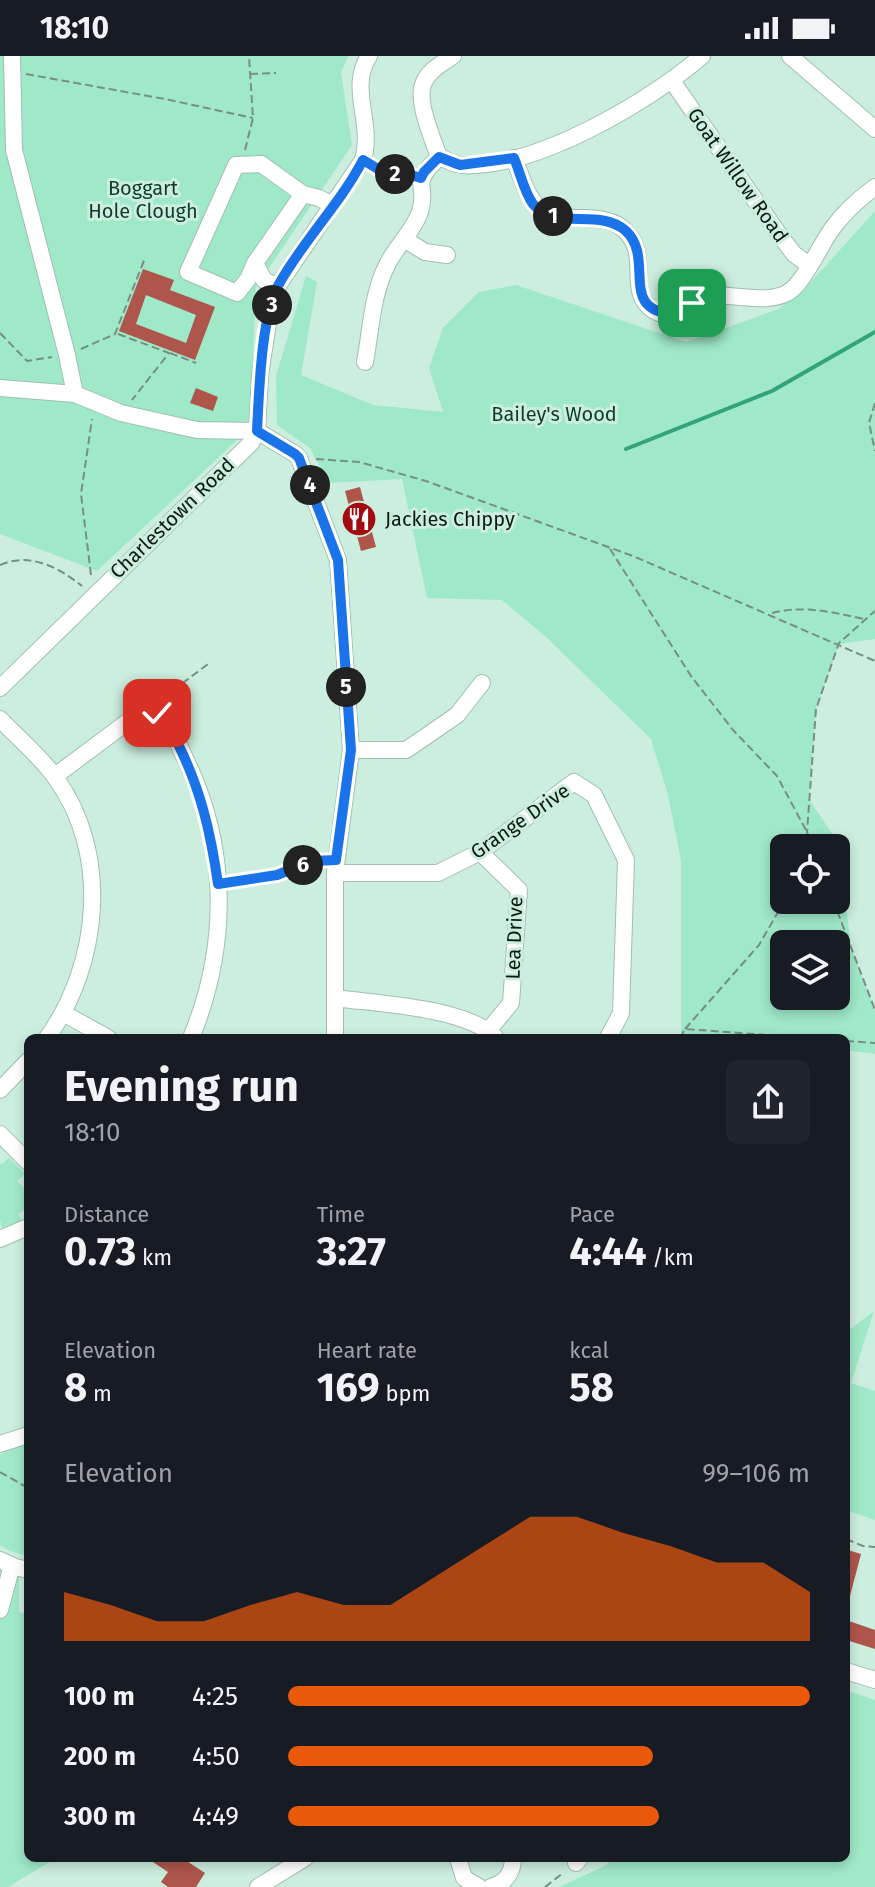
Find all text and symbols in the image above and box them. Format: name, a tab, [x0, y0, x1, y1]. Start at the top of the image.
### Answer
text: 18:10	[40, 10, 109, 46]
street label: Goat Willow Road	[683, 103, 793, 247]
pin: 2	[375, 154, 415, 194]
text: 2	[389, 160, 401, 187]
park label: Boggart Hole Clough	[88, 176, 198, 223]
pin: 1	[533, 196, 573, 236]
text: 1	[548, 202, 558, 229]
pin	[658, 269, 726, 337]
icon: arrive	[670, 281, 714, 325]
pin: 3	[252, 285, 292, 325]
text: 3	[266, 291, 278, 318]
park label: Bailey's Wood	[491, 402, 617, 426]
street label: Charlestown Road	[105, 453, 239, 583]
pin: 4	[290, 465, 330, 505]
text: 4	[304, 471, 316, 498]
restaurant icon: Jackies Chippy	[340, 500, 378, 538]
place label: Jackies Chippy	[385, 507, 515, 531]
pin: 5	[326, 667, 366, 707]
text: 5	[340, 673, 352, 700]
pin	[123, 679, 191, 747]
icon: check	[135, 691, 179, 735]
street label: Grange Drive	[466, 778, 574, 864]
map controls	[770, 834, 850, 1010]
button: locate	[770, 834, 850, 914]
pin: 6	[283, 845, 323, 885]
text: 6	[297, 851, 309, 878]
street label: Lea Drive	[501, 896, 527, 980]
button: layers	[770, 930, 850, 1010]
text: Evening run	[64, 1060, 299, 1113]
button: share	[726, 1060, 810, 1144]
text: 18:10	[64, 1117, 121, 1148]
text: Distance	[64, 1201, 149, 1228]
text: Time	[317, 1201, 365, 1228]
text: Pace	[569, 1201, 615, 1228]
text: 0.73	[64, 1228, 136, 1276]
text: 3:27	[317, 1228, 386, 1276]
text: 4:44	[569, 1228, 647, 1276]
text: km	[136, 1244, 172, 1271]
text: /km	[647, 1244, 694, 1271]
text: Elevation	[64, 1337, 156, 1364]
text: Heart rate	[317, 1337, 417, 1364]
text: kcal	[569, 1337, 609, 1364]
text: 8	[64, 1364, 87, 1412]
text: 169	[317, 1364, 380, 1412]
text: 58	[569, 1364, 614, 1412]
text: m	[87, 1380, 112, 1407]
text: bpm	[380, 1380, 430, 1407]
text: Elevation	[64, 1458, 173, 1489]
text: 99–106 m	[702, 1458, 810, 1489]
text: 100 m	[64, 1681, 135, 1712]
text: 4:25	[192, 1681, 238, 1712]
text: 200 m	[64, 1741, 136, 1772]
text: 4:50	[192, 1741, 240, 1772]
text: 300 m	[64, 1801, 136, 1832]
text: 4:49	[192, 1801, 239, 1832]

